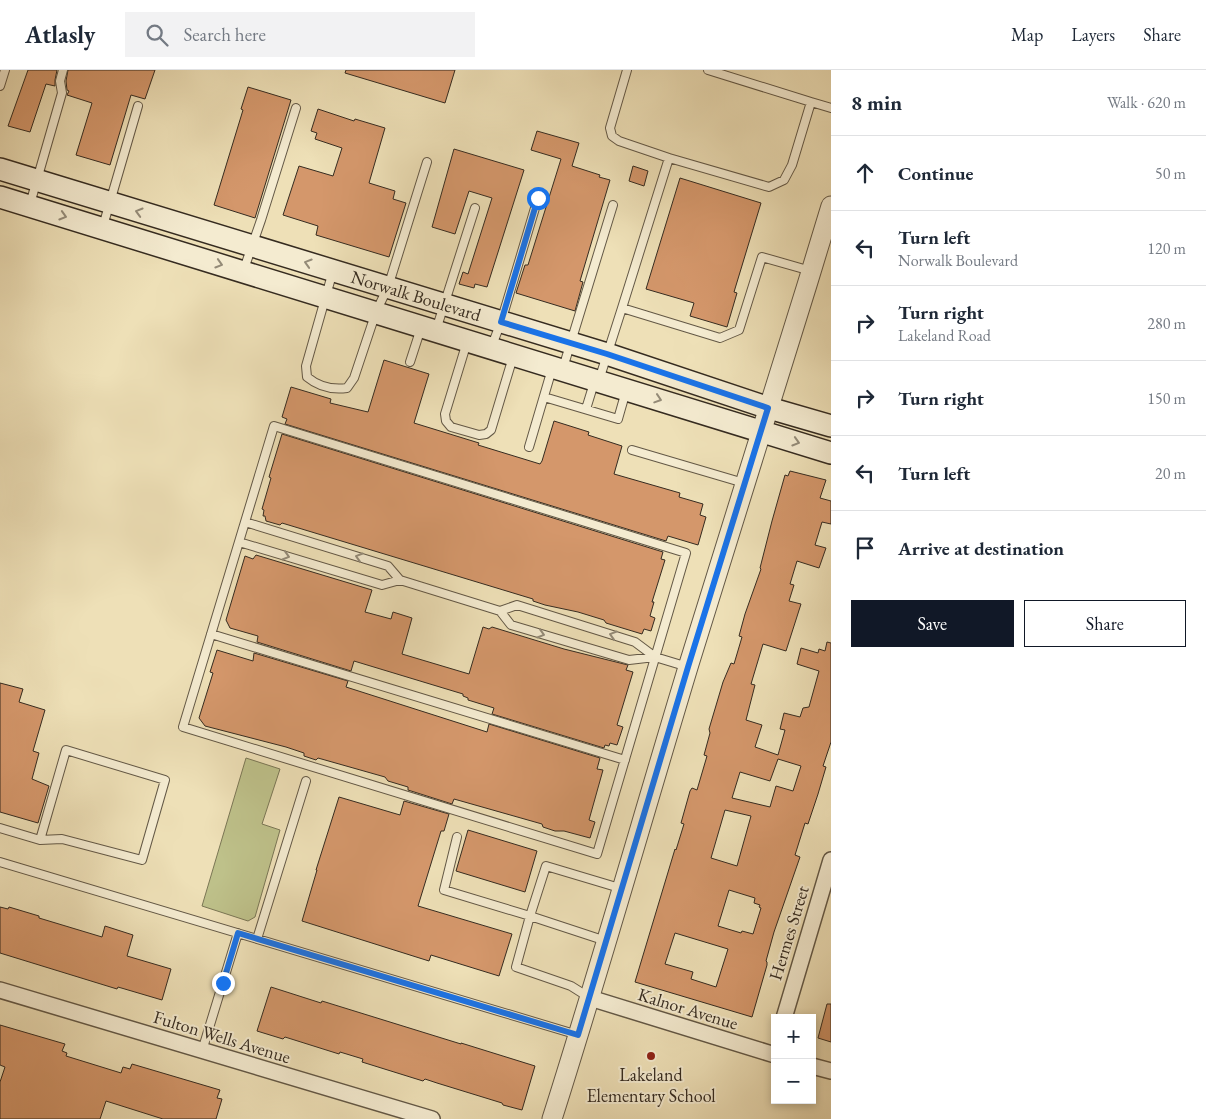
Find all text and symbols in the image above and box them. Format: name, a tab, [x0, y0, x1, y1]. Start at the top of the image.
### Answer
search box	[125, 12, 475, 57]
text: Atlasly	[25, 19, 95, 50]
icon: search	[143, 21, 171, 49]
text: Search here	[183, 22, 266, 47]
text: Map	[1011, 23, 1043, 46]
text: Layers	[1071, 23, 1115, 46]
text: Share	[1143, 23, 1181, 46]
text: 8 min	[851, 89, 902, 116]
text: Walk · 620 m	[1107, 92, 1186, 113]
icon: ahead	[851, 159, 879, 187]
text: Continue	[898, 161, 973, 186]
text: 50 m	[1155, 163, 1186, 184]
route start	[527, 187, 550, 210]
one-way arrow	[135, 207, 143, 217]
one-way arrow	[59, 211, 67, 221]
text: Turn left	[898, 225, 970, 250]
icon: left	[851, 234, 879, 262]
text: 120 m	[1147, 238, 1186, 259]
text: Norwalk Boulevard	[898, 250, 1018, 271]
one-way arrow	[214, 258, 222, 268]
one-way arrow	[304, 259, 313, 269]
street label: Norwalk Boulevard	[348, 265, 485, 327]
text: Turn right	[898, 300, 984, 325]
icon: right	[851, 309, 879, 337]
text: 280 m	[1147, 313, 1186, 334]
text: Lakeland Road	[898, 325, 991, 346]
icon: right	[851, 384, 879, 412]
text: Turn right	[898, 386, 984, 411]
text: 150 m	[1147, 388, 1186, 409]
one-way arrow	[654, 394, 662, 404]
one-way arrow	[791, 437, 799, 447]
icon: left	[851, 459, 879, 487]
text: Turn left	[898, 461, 970, 486]
text: 20 m	[1155, 463, 1186, 484]
icon: arrive	[851, 534, 879, 562]
text: Arrive at destination	[898, 536, 1064, 561]
one-way arrow	[281, 550, 289, 560]
one-way arrow	[355, 552, 364, 562]
button: Save	[851, 600, 1014, 647]
button: Share	[1024, 600, 1186, 647]
one-way arrow	[536, 628, 545, 638]
one-way arrow	[609, 631, 617, 641]
street label: Hermes Street	[763, 882, 814, 983]
route end	[212, 972, 235, 995]
street label: Kalnor Avenue	[635, 982, 741, 1035]
street label: Fulton Wells Avenue	[151, 1005, 293, 1068]
map controls	[771, 1014, 816, 1104]
button: +	[771, 1014, 816, 1059]
marker: Lakeland Elementary School	[645, 1050, 657, 1062]
button: −	[771, 1059, 816, 1104]
place label: Lakeland Elementary School	[586, 1063, 716, 1107]

